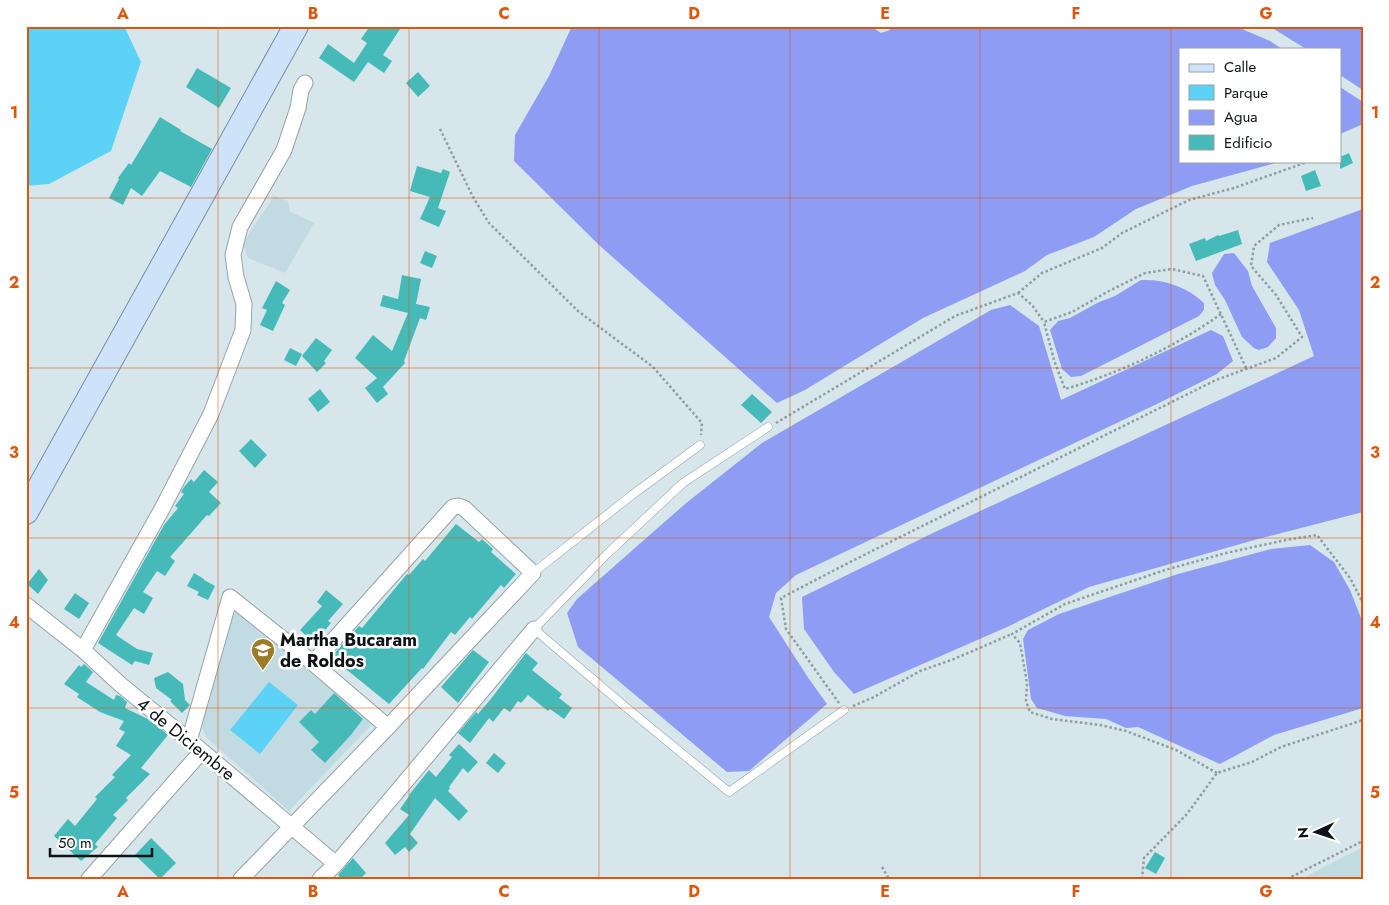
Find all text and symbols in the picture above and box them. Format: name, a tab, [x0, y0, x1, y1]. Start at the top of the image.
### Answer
text: A	[116, 2, 129, 25]
text: B	[308, 2, 318, 25]
text: C	[498, 2, 510, 25]
text: D	[688, 2, 700, 25]
text: E	[880, 2, 890, 25]
text: F	[1072, 2, 1080, 25]
text: G	[1259, 2, 1273, 25]
legend	[1179, 48, 1342, 162]
text: Calle	[1224, 56, 1256, 78]
text: Parque	[1224, 82, 1268, 104]
text: 1	[10, 101, 18, 124]
text: 1	[1371, 101, 1379, 124]
text: Agua	[1224, 106, 1258, 128]
text: Edificio	[1224, 132, 1272, 154]
text: 2	[9, 271, 19, 294]
text: 2	[1370, 271, 1380, 294]
text: 3	[9, 441, 19, 464]
text: 3	[1370, 441, 1380, 464]
text: 4	[8, 611, 20, 634]
text: 4	[1369, 611, 1381, 634]
place label: Martha Bucaram de Roldos	[280, 627, 417, 674]
school or university icon: Martha Bucaram de Roldos	[250, 637, 276, 671]
street label: 4 de Diciembre	[131, 691, 241, 787]
text: 5	[9, 781, 19, 804]
text: 5	[1370, 781, 1380, 804]
north arrow	[1292, 808, 1342, 858]
scale bar	[50, 825, 152, 857]
text: N	[1293, 827, 1313, 839]
text: 50 m	[58, 832, 92, 854]
text: A	[116, 880, 129, 903]
text: B	[308, 880, 318, 903]
text: C	[498, 880, 510, 903]
text: D	[688, 880, 700, 903]
text: E	[880, 880, 890, 903]
text: F	[1072, 880, 1080, 903]
text: G	[1259, 880, 1273, 903]

